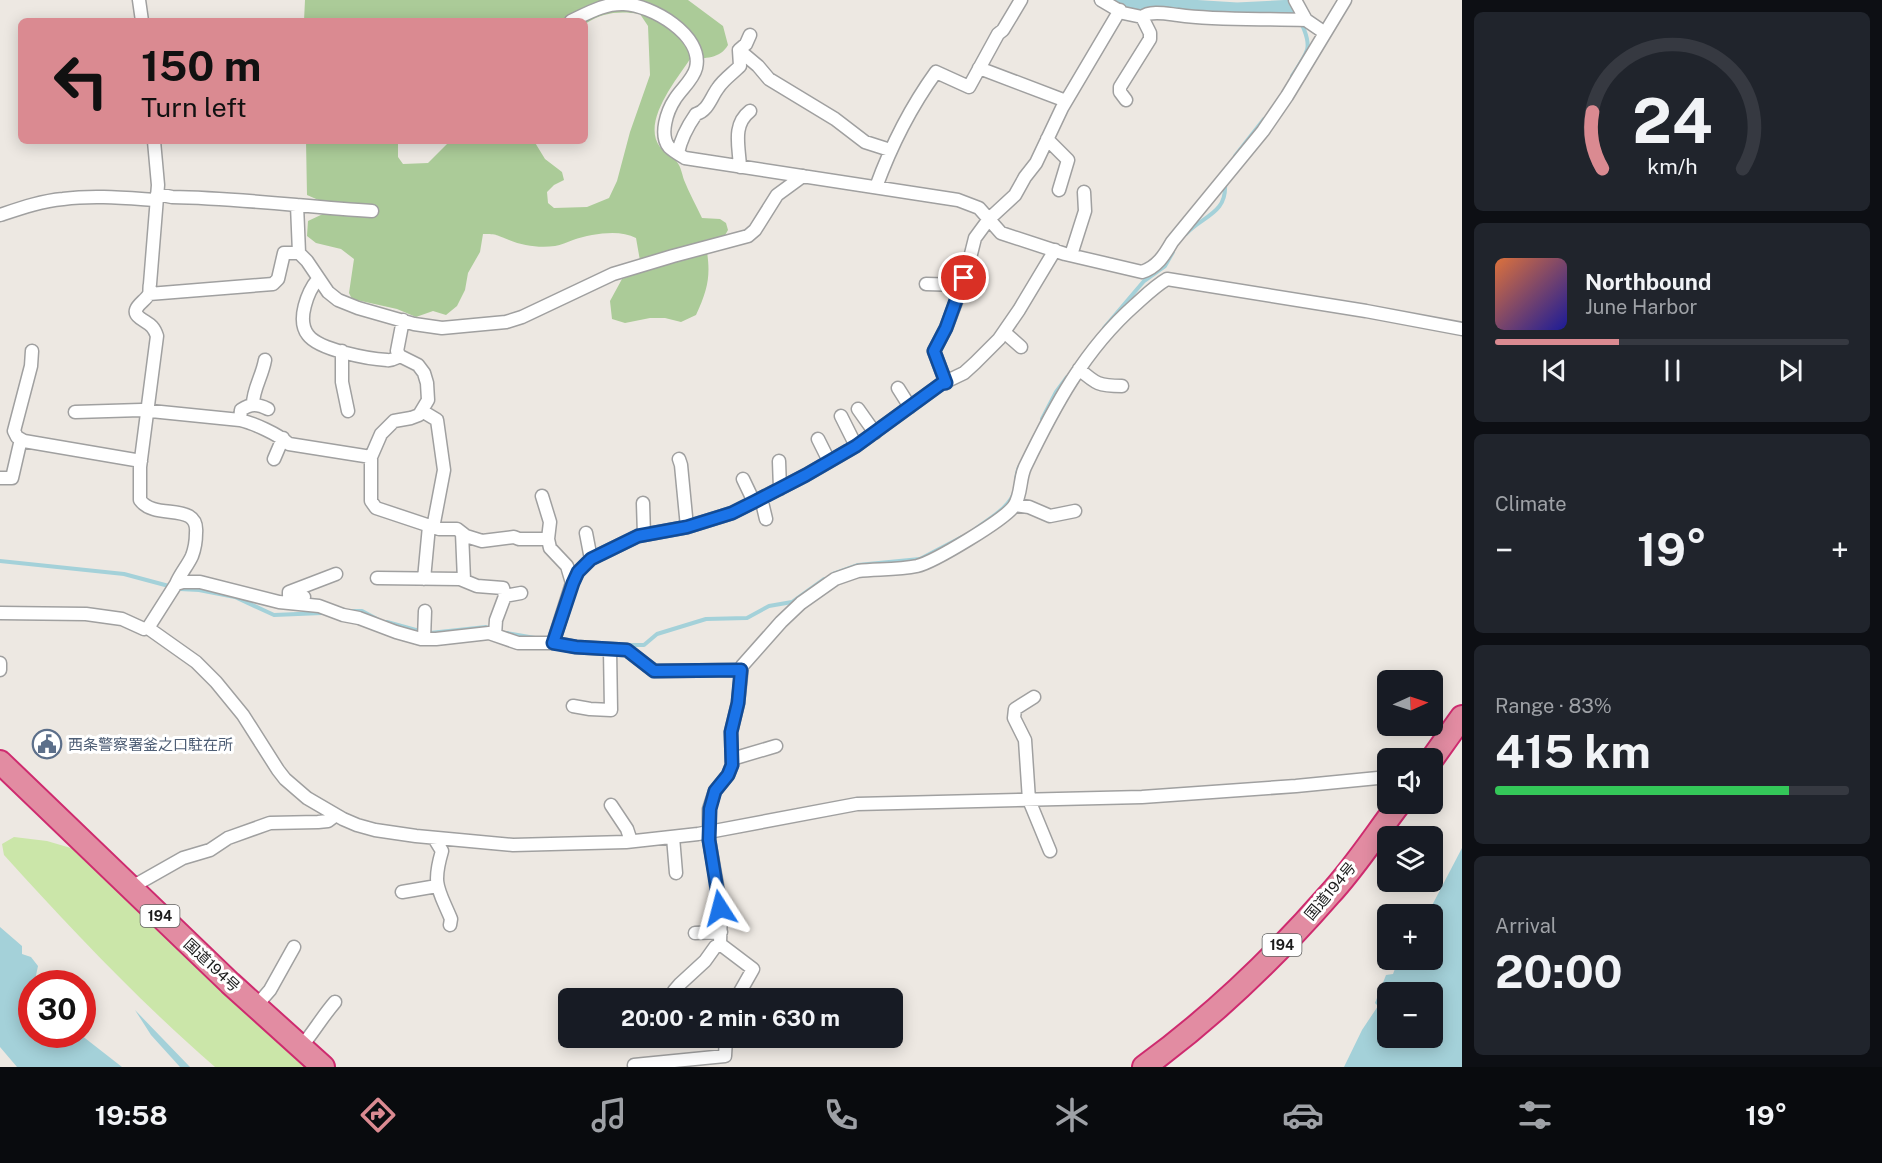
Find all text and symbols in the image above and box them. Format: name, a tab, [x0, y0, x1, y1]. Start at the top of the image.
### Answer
text: 150 m	[141, 41, 261, 90]
icon: left	[42, 42, 120, 120]
text: 24	[1632, 84, 1712, 157]
text: Turn left	[141, 91, 247, 123]
text: km/h	[1647, 154, 1697, 179]
pin	[938, 252, 989, 303]
icon: arrive	[947, 261, 980, 294]
text: Northbound	[1585, 269, 1711, 295]
text: June Harbor	[1585, 295, 1697, 319]
icon: previous	[1538, 354, 1571, 387]
icon: pause	[1656, 354, 1689, 387]
icon: next	[1774, 354, 1807, 387]
text: Climate	[1495, 492, 1567, 516]
text: 19°	[1637, 523, 1707, 576]
text: −	[1495, 531, 1513, 569]
text: +	[1831, 531, 1849, 569]
north arrow	[1377, 670, 1443, 736]
map controls	[1377, 670, 1443, 1048]
text: Range · 83%	[1495, 694, 1612, 718]
text: 415 km	[1495, 725, 1651, 778]
public building icon: 西条警察署釜之口駐在所	[31, 728, 63, 760]
place label: 西条警察署釜之口駐在所	[68, 736, 233, 753]
button: sound	[1377, 748, 1443, 814]
button: layers	[1377, 826, 1443, 892]
street label: 国道194号	[1301, 859, 1359, 923]
position arrow	[688, 876, 752, 940]
button: +	[1377, 904, 1443, 970]
road number: 194	[140, 905, 180, 927]
text: Arrival	[1495, 914, 1557, 938]
road number: 194	[1262, 934, 1302, 956]
street label: 国道194号	[181, 935, 243, 995]
text: 20:00	[1495, 945, 1623, 998]
speed limit sign: 30	[18, 970, 96, 1048]
button: −	[1377, 982, 1443, 1048]
text: 20:00 · 2 min · 630 m	[621, 1005, 840, 1031]
icon: directions	[357, 1094, 399, 1136]
icon: music	[588, 1094, 630, 1136]
icon: phone	[820, 1094, 862, 1136]
icon: climate	[1051, 1094, 1093, 1136]
icon: car	[1282, 1094, 1324, 1136]
icon: filters	[1514, 1094, 1556, 1136]
text: 19:58	[95, 1099, 168, 1131]
text: 19°	[1745, 1099, 1787, 1131]

